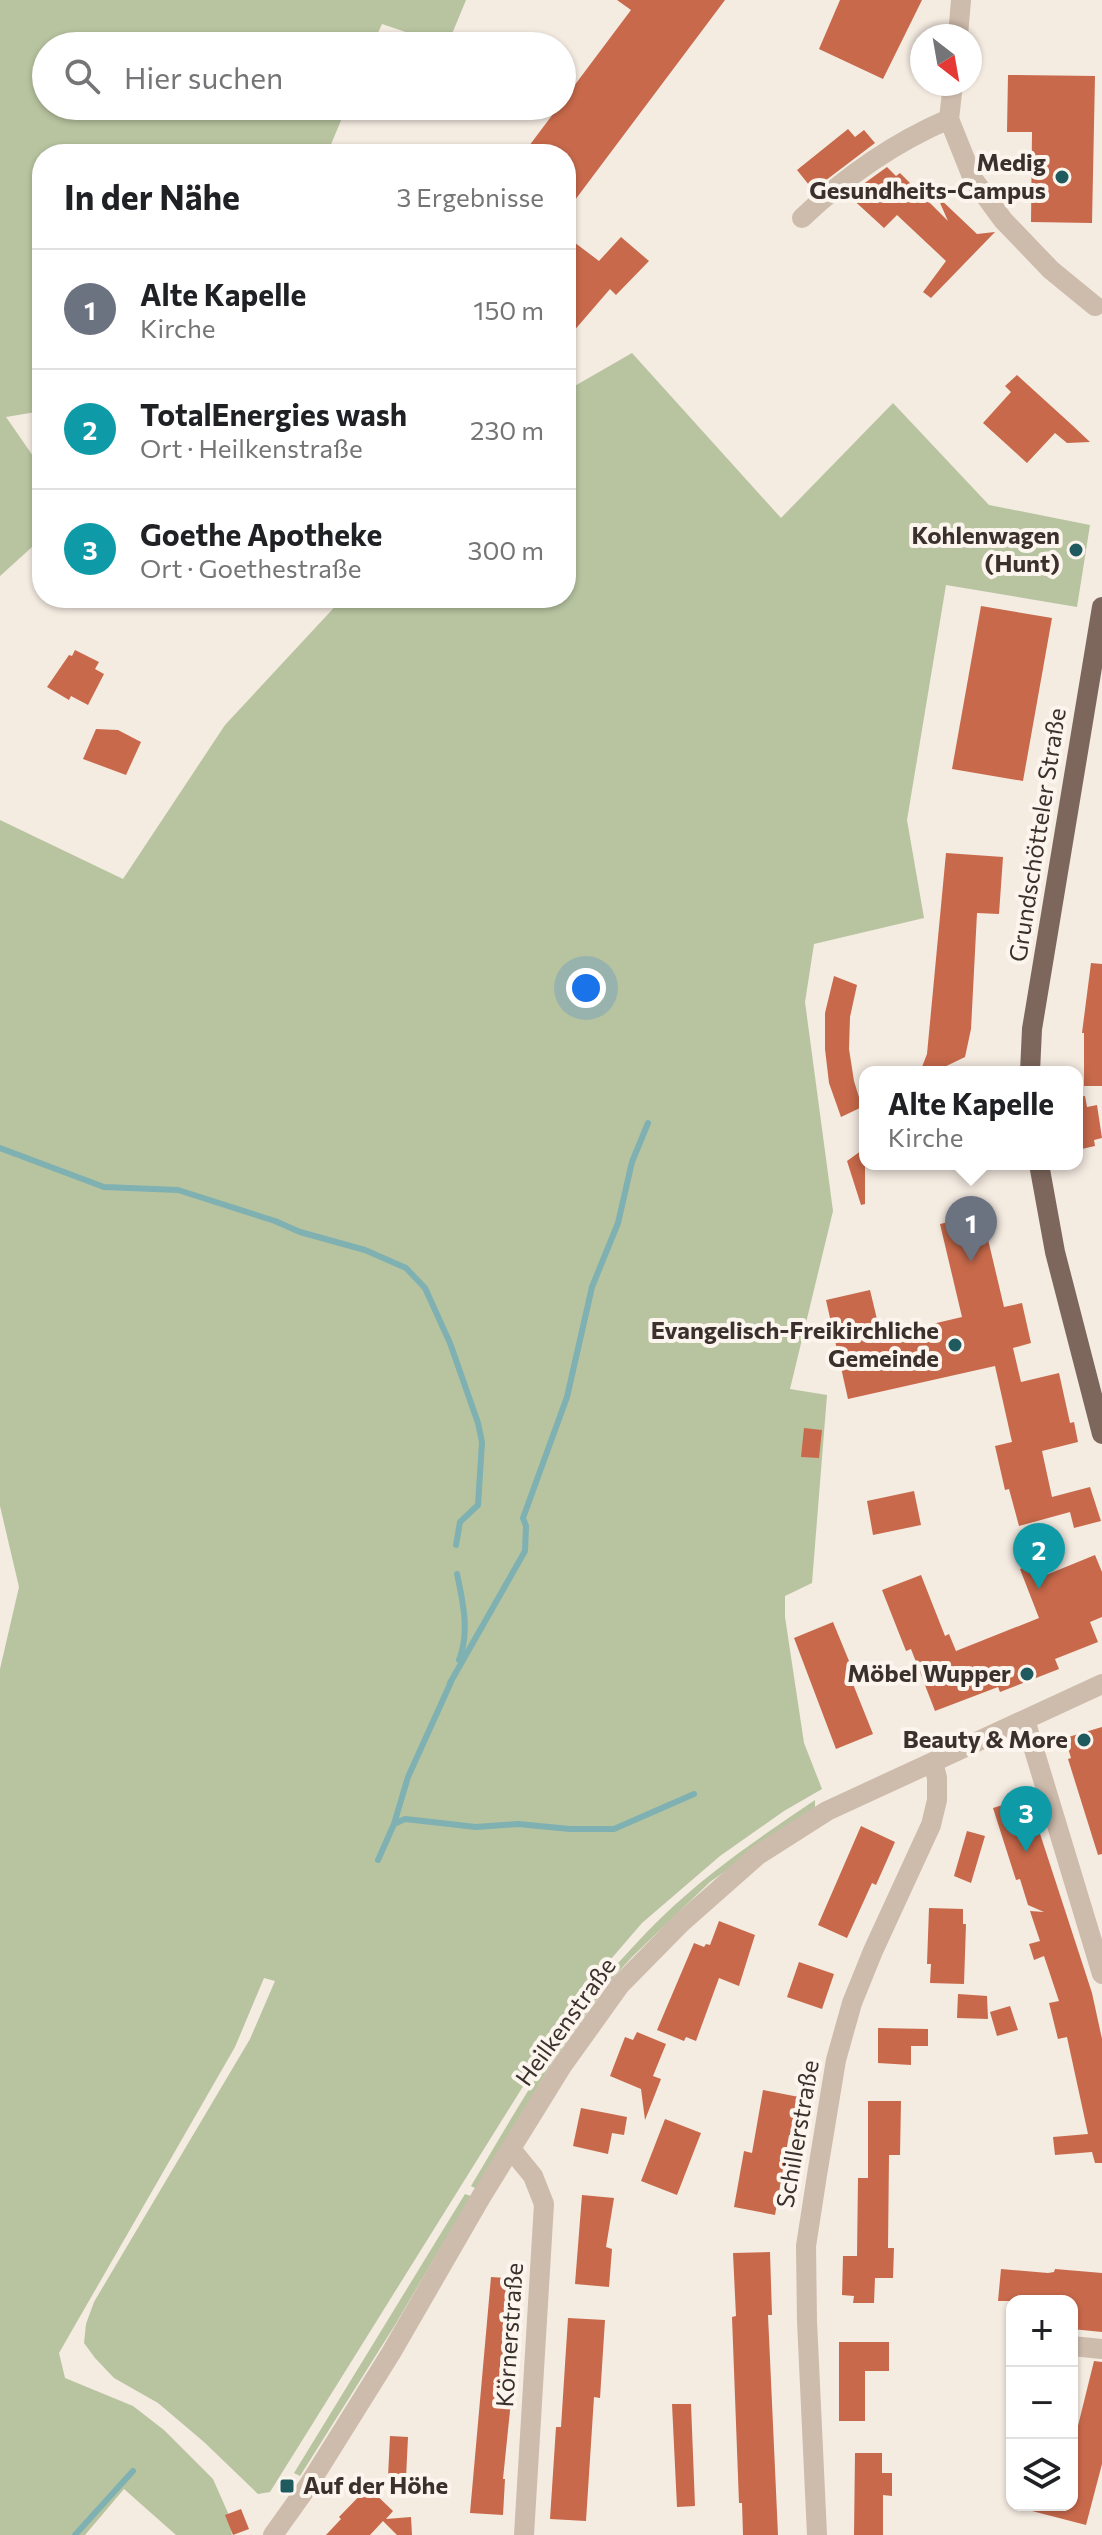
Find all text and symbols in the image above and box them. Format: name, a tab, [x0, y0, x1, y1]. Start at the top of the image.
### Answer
north arrow	[910, 24, 982, 96]
search box	[32, 32, 576, 120]
icon: search	[60, 54, 104, 98]
text: Hier suchen	[124, 58, 283, 95]
place label: Medig Gesundheits-Campus	[809, 147, 1046, 204]
marker: Medig Gesundheits-Campus	[1053, 168, 1071, 186]
text: In der Nähe	[64, 175, 240, 217]
text: 3 Ergebnisse	[397, 181, 544, 212]
text: Alte Kapelle	[140, 275, 306, 312]
text: 1	[84, 294, 96, 325]
text: 150 m	[473, 294, 544, 325]
text: Kirche	[140, 312, 216, 343]
text: TotalEnergies wash	[140, 395, 407, 432]
text: 2	[83, 414, 97, 445]
text: 230 m	[470, 414, 544, 445]
text: Ort · Heilkenstraße	[140, 432, 363, 463]
text: Goethe Apotheke	[140, 515, 382, 552]
place label: Kohlenwagen (Hunt)	[911, 520, 1060, 577]
text: 3	[82, 534, 98, 565]
text: 300 m	[468, 534, 544, 565]
marker: Kohlenwagen (Hunt)	[1067, 541, 1085, 559]
text: Ort · Goethestraße	[140, 552, 361, 583]
street label: Grundschötteler Straße	[1002, 706, 1071, 964]
your location	[566, 968, 606, 1008]
popup	[859, 1066, 1083, 1170]
text: Alte Kapelle	[888, 1084, 1054, 1121]
text: Kirche	[888, 1121, 963, 1152]
pin: 1	[945, 1196, 997, 1262]
place label: Evangelisch-Freikirchliche Gemeinde	[651, 1315, 939, 1372]
marker: Evangelisch-Freikirchliche Gemeinde	[946, 1336, 964, 1354]
pin: 2	[1013, 1523, 1065, 1589]
place label: Möbel Wupper	[847, 1658, 1011, 1687]
marker: Möbel Wupper	[1018, 1665, 1036, 1683]
place label: Beauty & More	[903, 1724, 1068, 1753]
marker: Beauty & More	[1075, 1731, 1093, 1749]
pin: 3	[1000, 1786, 1052, 1852]
street label: Heilkenstraße	[509, 1951, 621, 2091]
street label: Schillerstraße	[769, 2058, 824, 2210]
street label: Körnerstraße	[489, 2262, 528, 2408]
map controls	[1006, 2295, 1078, 2511]
button: +	[1006, 2295, 1078, 2367]
button: −	[1006, 2367, 1078, 2439]
button: layers	[1006, 2439, 1078, 2511]
place label: Auf der Höhe	[303, 2470, 448, 2499]
marker: Auf der Höhe	[278, 2477, 296, 2495]

